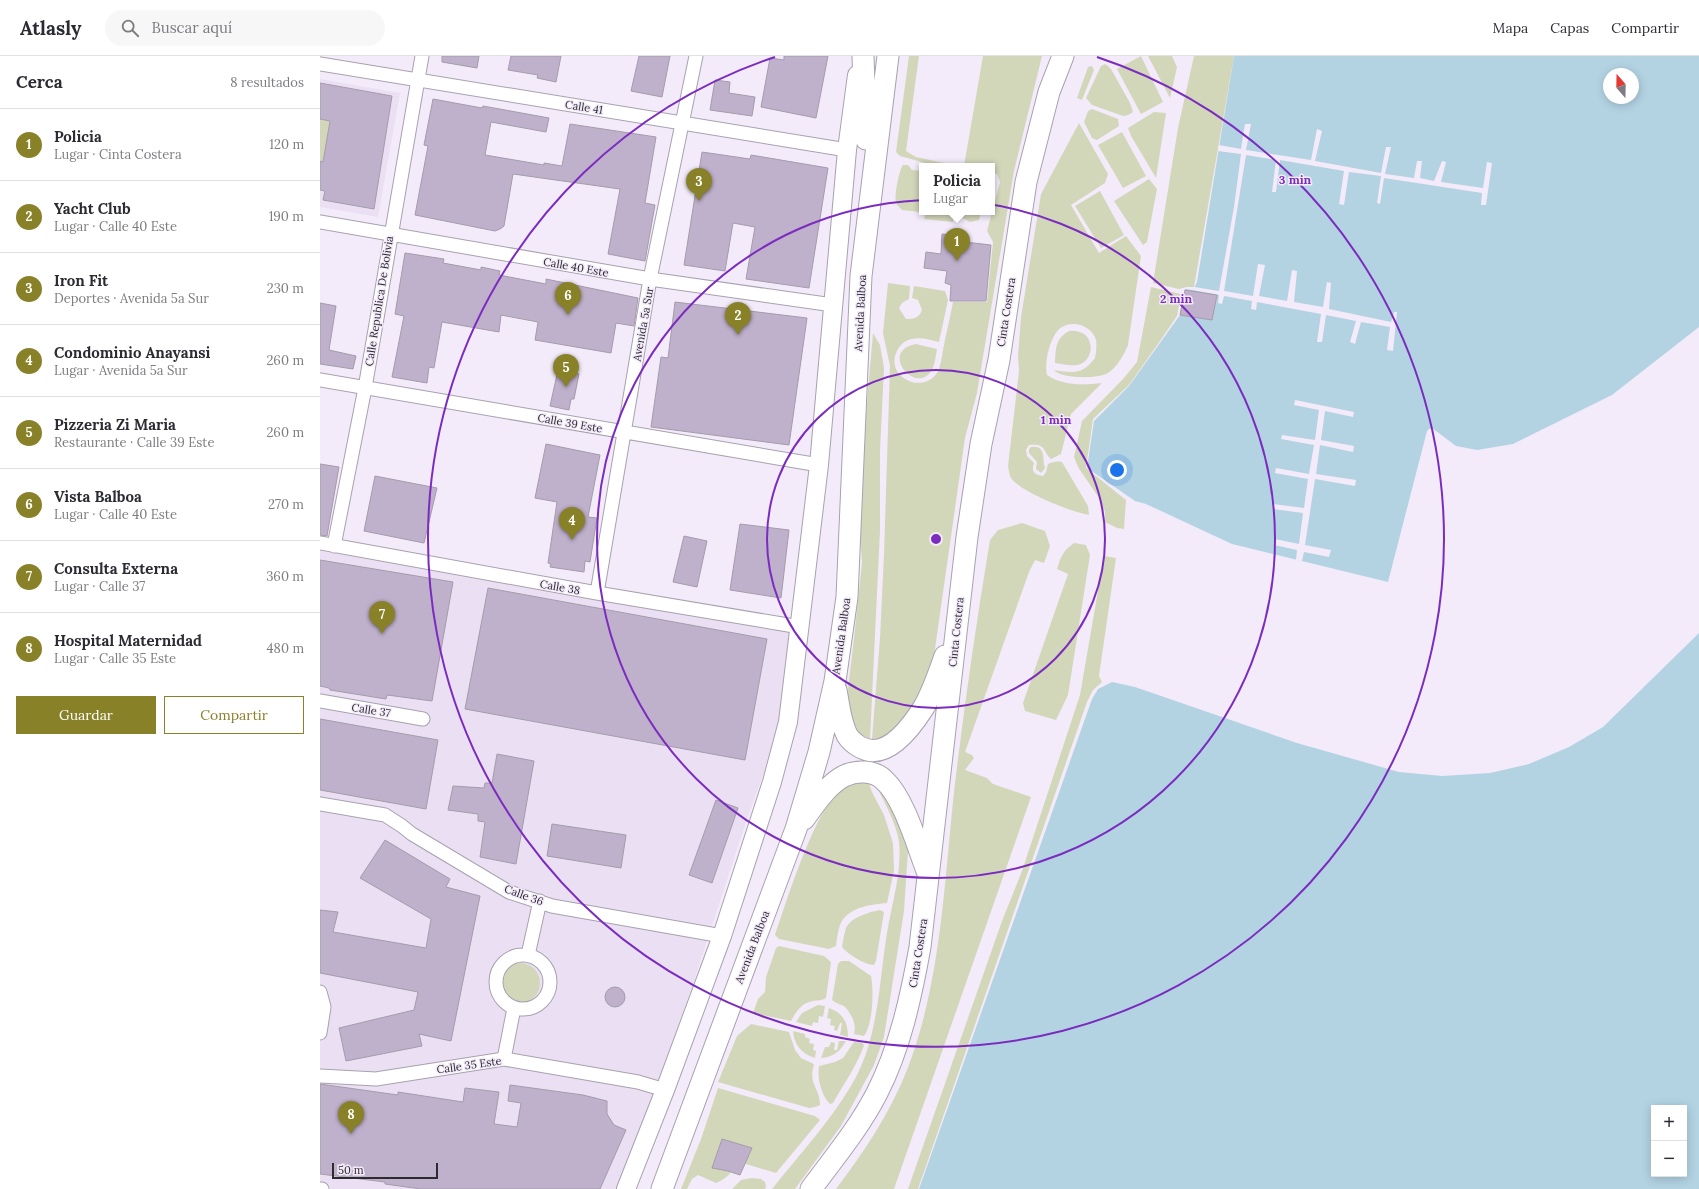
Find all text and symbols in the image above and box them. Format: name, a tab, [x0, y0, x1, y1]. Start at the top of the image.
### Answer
search box	[105, 10, 385, 46]
text: Atlasly	[20, 16, 81, 40]
icon: search	[119, 17, 141, 39]
text: Buscar aquí	[151, 18, 232, 37]
text: Mapa	[1493, 19, 1528, 37]
text: Capas	[1550, 19, 1589, 37]
text: Compartir	[1611, 19, 1679, 37]
north arrow	[1603, 68, 1639, 104]
text: Cerca	[16, 71, 63, 93]
text: 8 resultados	[230, 74, 304, 91]
street label: Calle 41	[564, 97, 604, 117]
text: Policia	[54, 127, 102, 146]
text: 1	[26, 136, 32, 153]
text: 120 m	[269, 136, 304, 153]
text: Lugar · Cinta Costera	[54, 146, 182, 163]
popup	[919, 163, 995, 215]
pin: 3	[686, 168, 712, 201]
text: Policia	[933, 171, 981, 190]
text: 3 min	[1279, 172, 1312, 187]
text: Lugar	[933, 190, 968, 207]
text: Yacht Club	[54, 199, 131, 218]
text: 2	[26, 208, 32, 225]
text: 190 m	[269, 208, 304, 225]
text: Lugar · Calle 40 Este	[54, 218, 177, 235]
pin: 1	[944, 228, 970, 261]
street label: Calle Republica De Bolivia	[362, 235, 396, 367]
street label: Calle 40 Este	[542, 254, 610, 280]
text: Iron Fit	[54, 271, 108, 290]
street label: Avenida Balboa	[851, 274, 869, 353]
street label: Cinta Costera	[994, 276, 1018, 348]
text: 3	[25, 280, 33, 297]
text: 230 m	[267, 280, 304, 297]
pin: 6	[555, 282, 581, 315]
street label: Avenida 5a Sur	[629, 286, 656, 363]
text: Deportes · Avenida 5a Sur	[54, 290, 209, 307]
text: 2 min	[1160, 291, 1192, 306]
pin: 2	[725, 302, 751, 335]
text: Condominio Anayansi	[54, 343, 210, 362]
text: 4	[25, 352, 33, 369]
text: 260 m	[266, 352, 304, 369]
pin: 5	[553, 354, 579, 387]
text: Lugar · Avenida 5a Sur	[54, 362, 188, 379]
street label: Calle 39 Este	[536, 410, 604, 436]
text: 1 min	[1041, 412, 1072, 427]
text: Pizzeria Zi Maria	[54, 415, 176, 434]
text: 5	[25, 424, 33, 441]
text: 260 m	[266, 424, 304, 441]
text: Restaurante · Calle 39 Este	[54, 434, 214, 451]
your location	[1107, 460, 1127, 480]
text: Vista Balboa	[54, 487, 142, 506]
text: 6	[25, 496, 33, 513]
text: 270 m	[268, 496, 304, 513]
text: Lugar · Calle 40 Este	[54, 506, 177, 523]
pin: 4	[559, 507, 585, 540]
centre of rings	[929, 532, 943, 546]
text: Consulta Externa	[54, 559, 178, 578]
text: 7	[26, 568, 32, 585]
text: 360 m	[266, 568, 304, 585]
street label: Calle 38	[539, 577, 581, 597]
text: Lugar · Calle 37	[54, 578, 145, 595]
street label: Cinta Costera	[945, 596, 967, 668]
street label: Avenida Balboa	[829, 597, 853, 676]
pin: 7	[369, 601, 395, 634]
text: Hospital Maternidad	[54, 631, 202, 650]
text: 8	[25, 640, 33, 657]
text: 480 m	[267, 640, 304, 657]
text: Lugar · Calle 35 Este	[54, 650, 176, 667]
button: Guardar	[16, 696, 156, 734]
button: Compartir	[164, 696, 304, 734]
street label: Calle 37	[351, 700, 391, 720]
street label: Calle 36	[502, 881, 546, 909]
street label: Avenida Balboa	[731, 908, 772, 986]
street label: Cinta Costera	[906, 917, 930, 989]
street label: Calle 35 Este	[436, 1054, 502, 1076]
pin: 8	[338, 1101, 364, 1134]
map controls	[1651, 1105, 1687, 1177]
button: +	[1651, 1105, 1687, 1141]
button: −	[1651, 1141, 1687, 1177]
scale bar	[332, 1161, 438, 1180]
text: 50 m	[338, 1163, 364, 1177]

